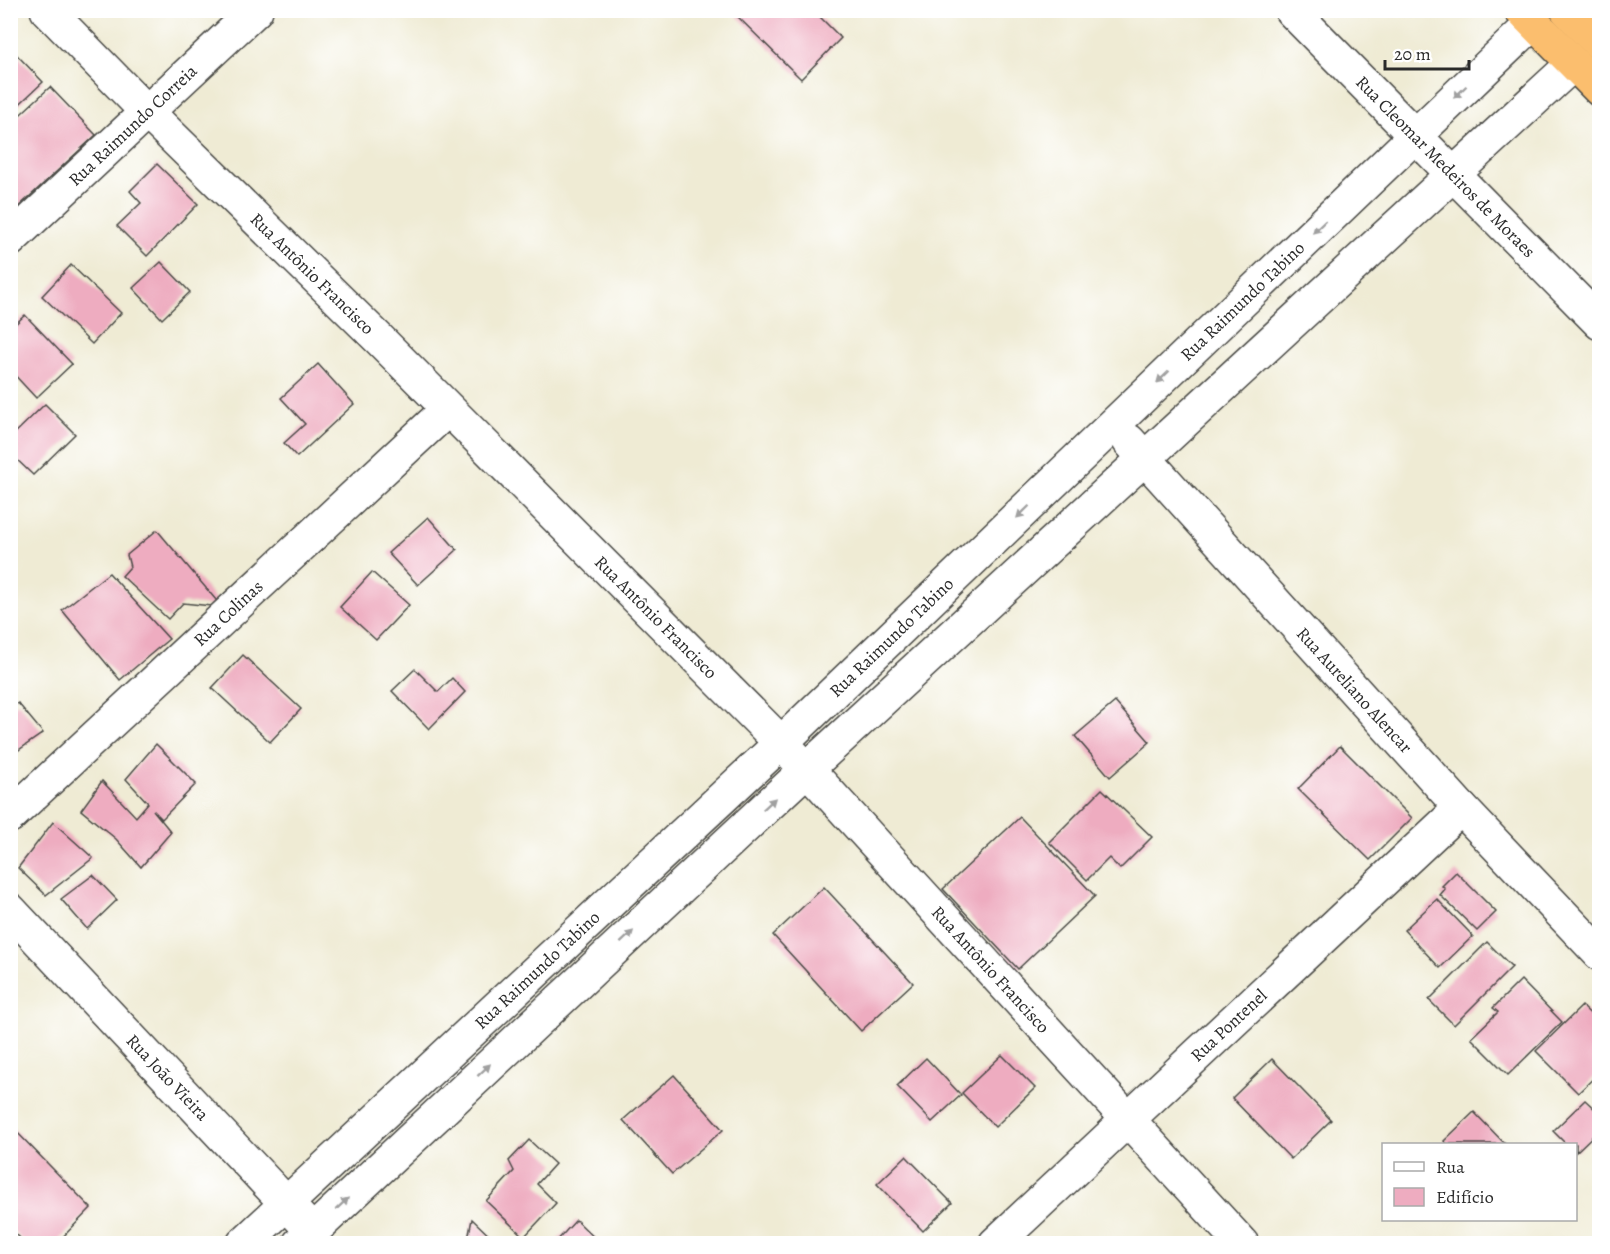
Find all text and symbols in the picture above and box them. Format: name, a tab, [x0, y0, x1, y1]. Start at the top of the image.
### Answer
scale bar	[1385, 33, 1469, 71]
text: 20 m	[1394, 42, 1431, 66]
street label: Rua Raimundo Correia	[63, 59, 203, 191]
street label: Rua Cleomar Medeiros de Moraes	[1350, 70, 1541, 263]
one-way arrow	[1453, 85, 1468, 98]
street label: Rua Antônio Francisco	[245, 207, 380, 340]
one-way arrow	[1312, 220, 1327, 234]
street label: Rua Raimundo Tabino	[1175, 236, 1310, 366]
one-way arrow	[1157, 369, 1171, 383]
one-way arrow	[1016, 504, 1030, 518]
street label: Rua Antônio Francisco	[589, 550, 723, 684]
street label: Rua Raimundo Tabino	[824, 572, 959, 703]
street label: Rua Colinas	[188, 575, 268, 652]
street label: Rua Aureliano Alencar	[1291, 622, 1418, 759]
one-way arrow	[762, 798, 776, 812]
street label: Rua Antônio Francisco	[926, 901, 1055, 1038]
street label: Rua Raimundo Tabino	[469, 906, 605, 1035]
one-way arrow	[619, 931, 633, 945]
street label: Rua Pontenel	[1185, 983, 1273, 1067]
street label: Rua João Vieira	[121, 1029, 215, 1126]
one-way arrow	[477, 1064, 491, 1078]
legend	[1382, 1143, 1577, 1221]
text: Rua	[1436, 1155, 1465, 1179]
text: Edifício	[1436, 1185, 1494, 1209]
one-way arrow	[334, 1197, 348, 1211]

